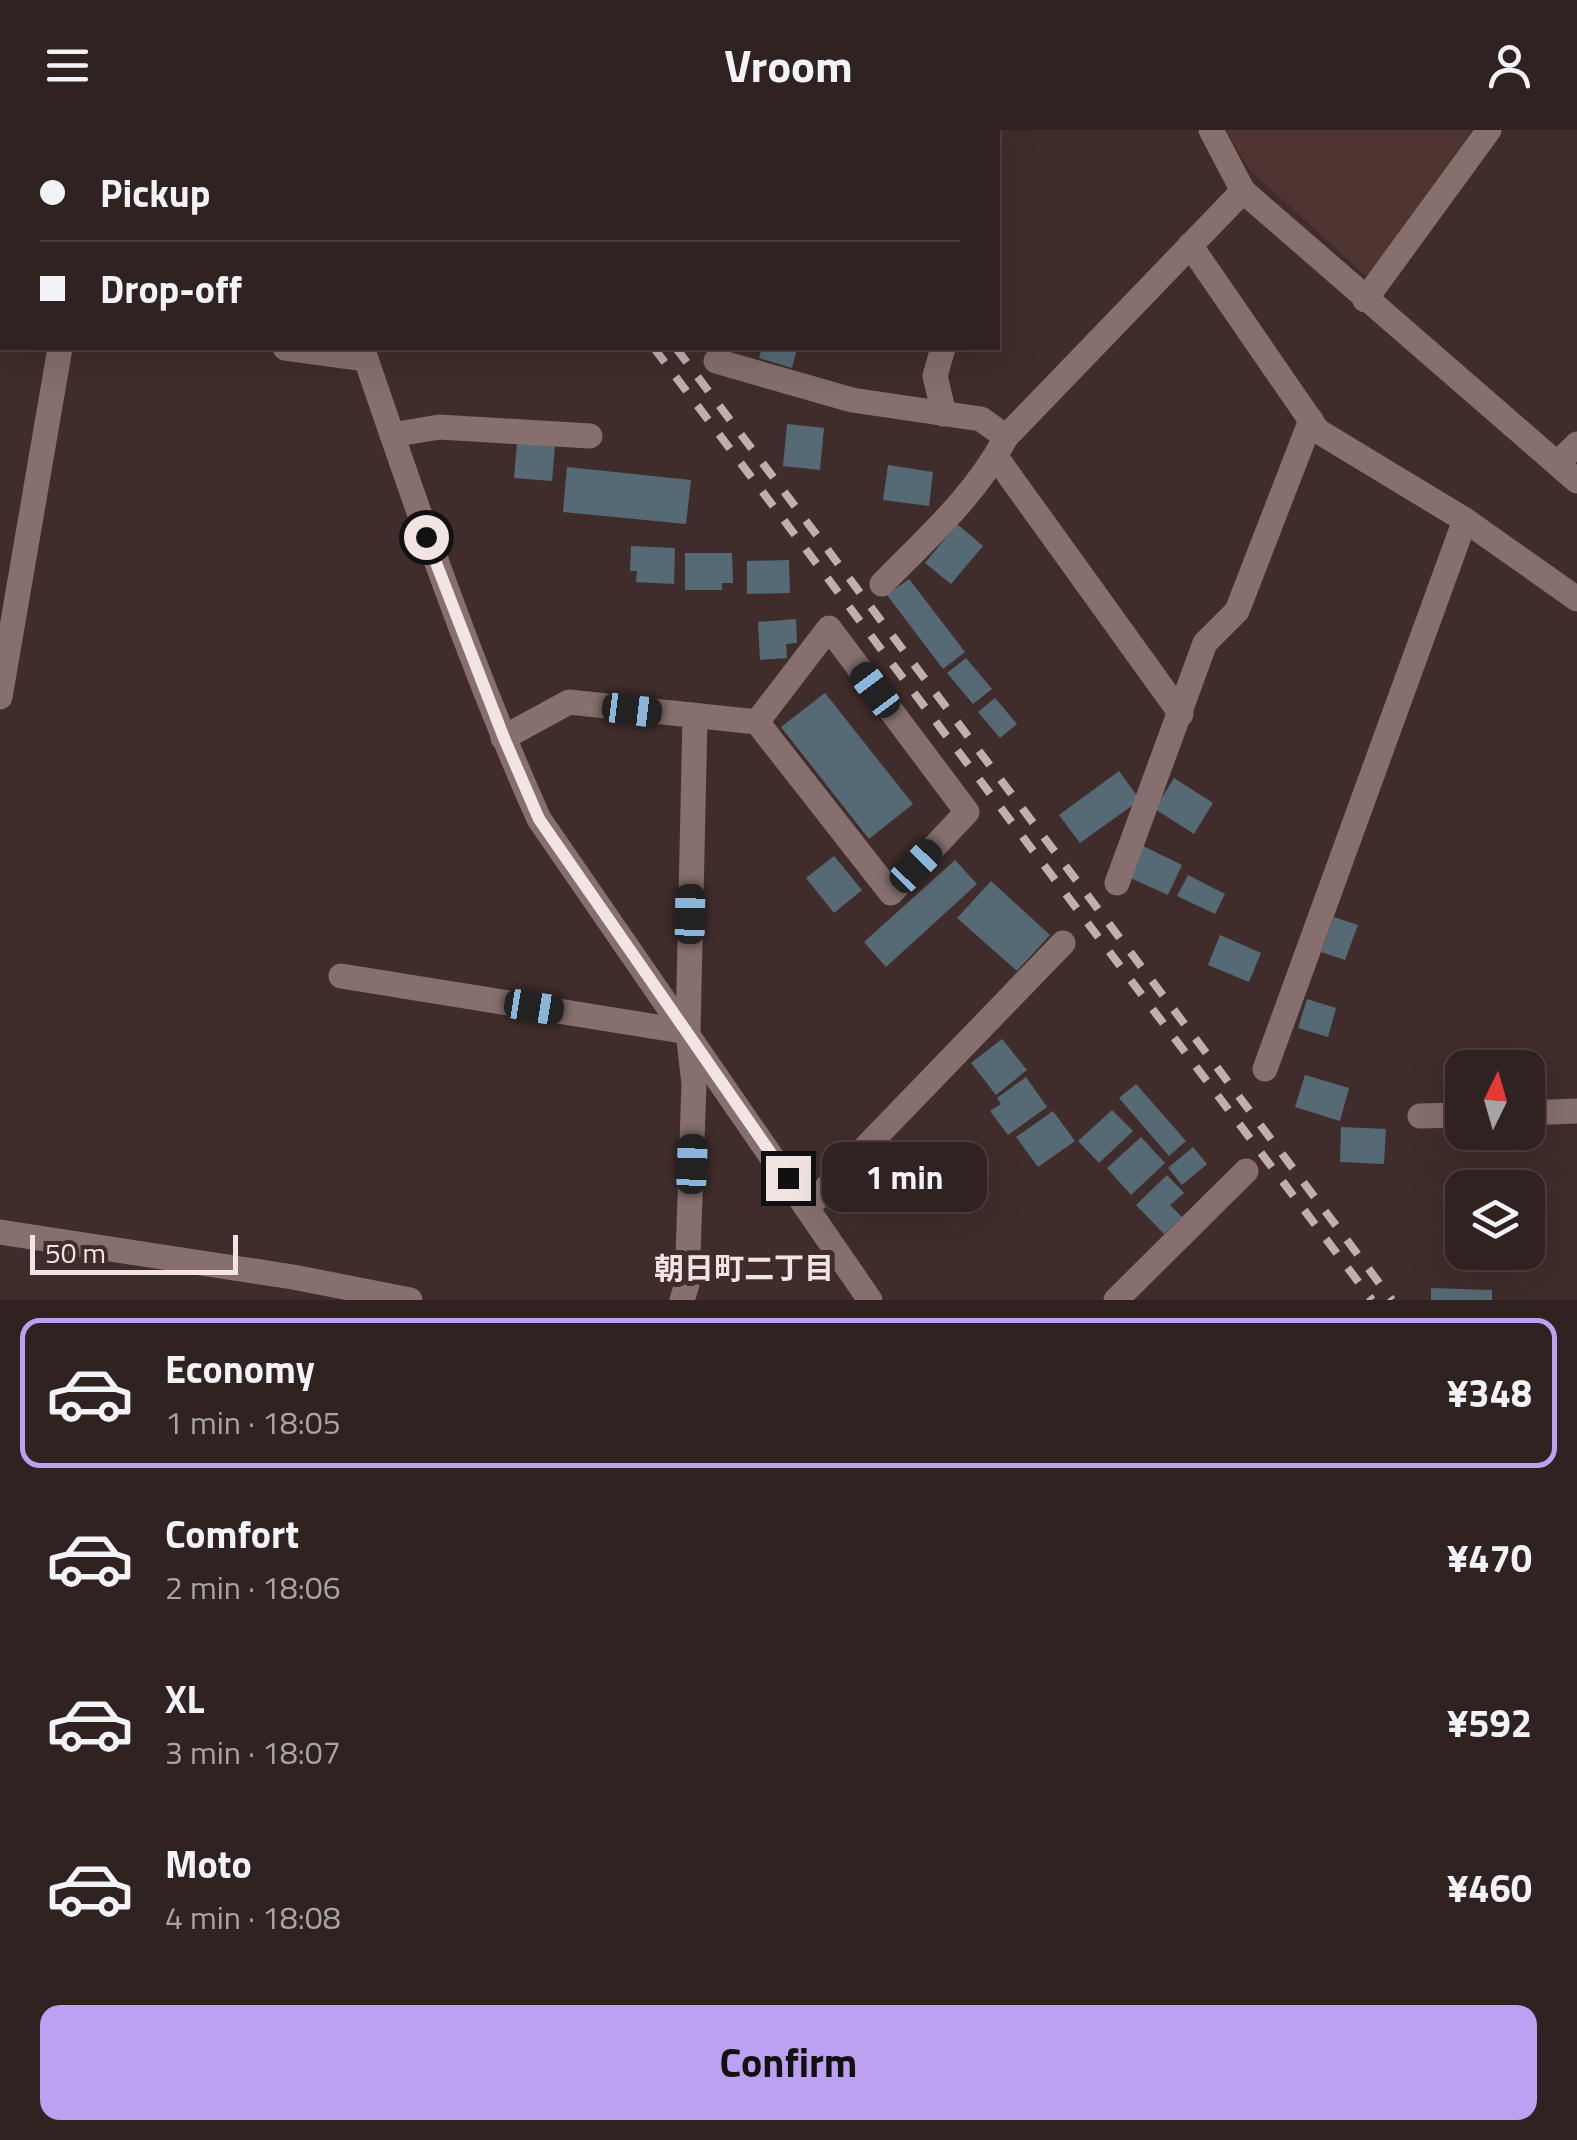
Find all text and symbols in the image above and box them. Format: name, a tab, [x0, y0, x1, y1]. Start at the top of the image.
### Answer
text: Vroom	[724, 31, 853, 99]
icon: menu	[40, 38, 95, 93]
icon: person	[1482, 38, 1537, 93]
text: Pickup	[100, 164, 210, 222]
text: Drop-off	[100, 260, 242, 318]
route start	[404, 515, 449, 560]
car	[845, 657, 905, 723]
car	[600, 691, 664, 729]
car	[884, 834, 948, 898]
car	[674, 884, 706, 944]
car	[502, 987, 566, 1027]
north arrow	[1445, 1050, 1545, 1150]
map controls	[1445, 1050, 1545, 1270]
car	[676, 1133, 708, 1195]
callout: 1 min	[823, 1143, 988, 1213]
text: 1 min	[866, 1153, 943, 1201]
route end	[766, 1156, 811, 1201]
button: layers	[1445, 1170, 1545, 1270]
scale bar	[30, 1230, 238, 1274]
text: 50 m	[45, 1231, 106, 1274]
district label: 朝日町二丁目	[654, 1245, 834, 1291]
text: Economy	[165, 1340, 315, 1398]
icon: car	[45, 1348, 135, 1438]
text: ¥348	[1447, 1364, 1532, 1422]
text: 1 min · 18:05	[165, 1398, 341, 1446]
text: Comfort	[165, 1505, 299, 1563]
icon: car	[45, 1513, 135, 1603]
text: ¥470	[1447, 1529, 1532, 1587]
text: 2 min · 18:06	[165, 1563, 341, 1611]
text: XL	[165, 1670, 205, 1728]
icon: car	[45, 1678, 135, 1768]
text: ¥592	[1447, 1694, 1532, 1752]
text: 3 min · 18:07	[165, 1728, 341, 1776]
text: Moto	[165, 1835, 252, 1893]
icon: car	[45, 1843, 135, 1933]
text: ¥460	[1447, 1859, 1532, 1917]
text: 4 min · 18:08	[165, 1893, 341, 1941]
button: Confirm	[40, 2005, 1537, 2120]

